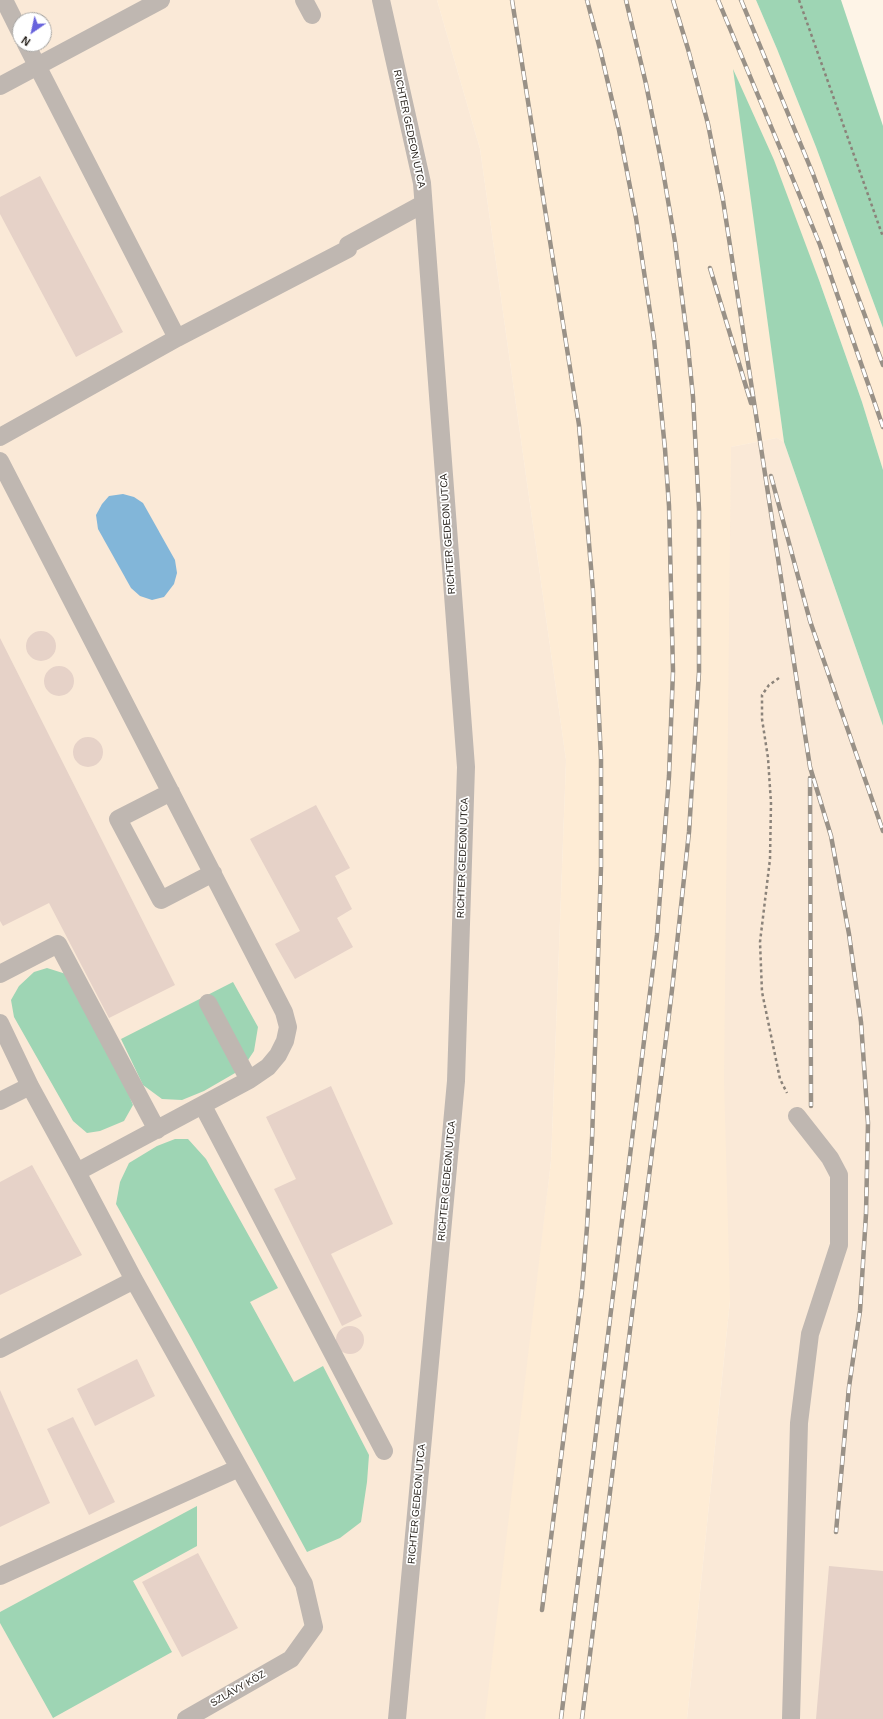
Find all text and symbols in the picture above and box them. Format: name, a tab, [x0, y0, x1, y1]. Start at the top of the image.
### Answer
north arrow	[12, 12, 52, 52]
text: N	[19, 34, 33, 48]
street label: RICHTER GEDEON UTCA	[391, 69, 427, 189]
street label: RICHTER GEDEON UTCA	[438, 473, 458, 595]
street label: RICHTER GEDEON UTCA	[455, 798, 471, 918]
street label: RICHTER GEDEON UTCA	[436, 1120, 458, 1242]
street label: RICHTER GEDEON UTCA	[406, 1443, 428, 1565]
street label: SZLÁVY KÖZ	[208, 1668, 268, 1710]

